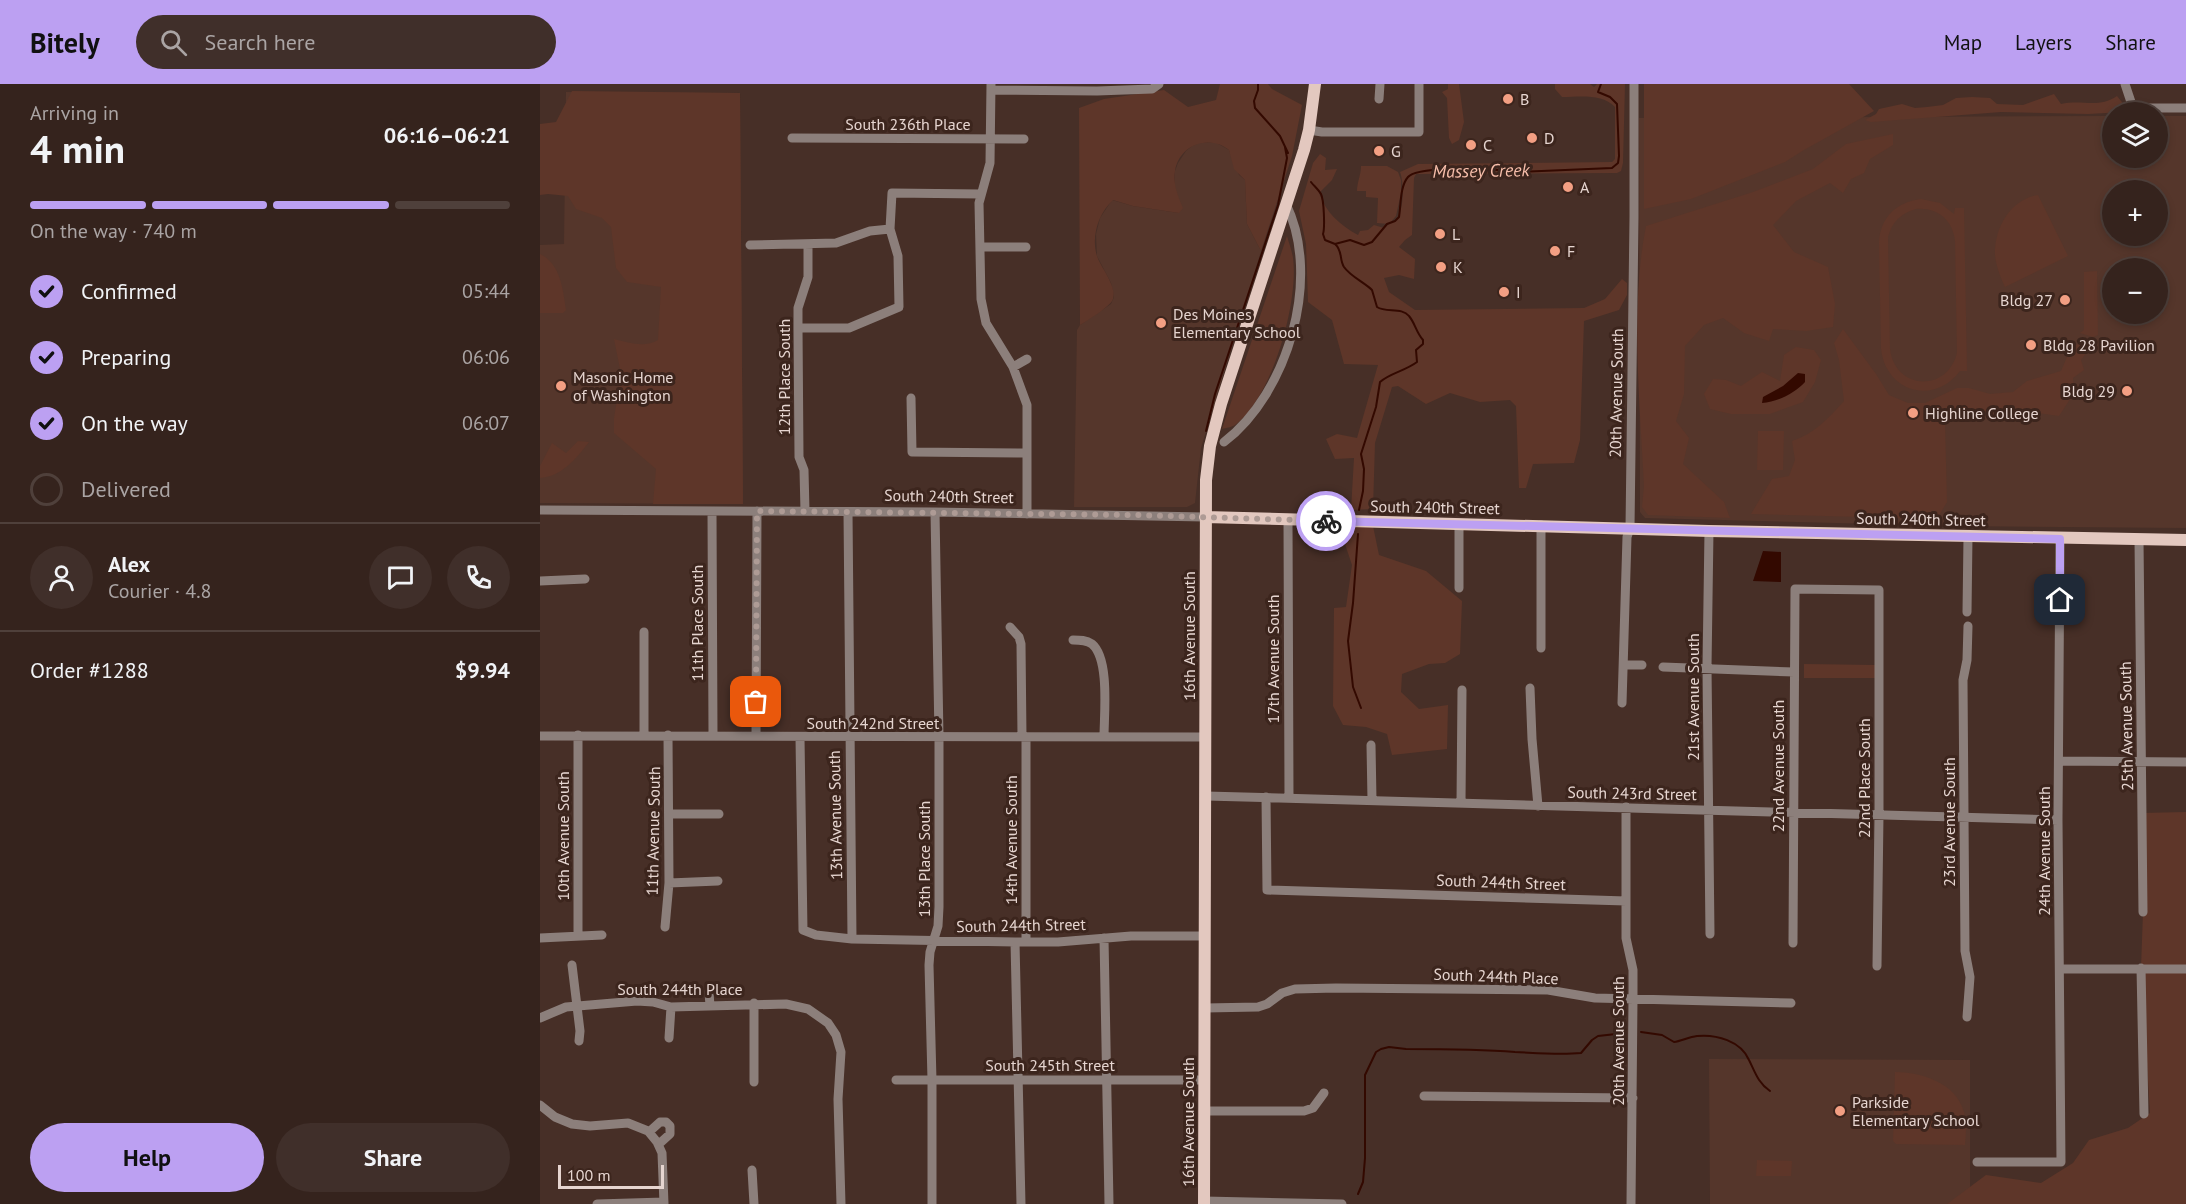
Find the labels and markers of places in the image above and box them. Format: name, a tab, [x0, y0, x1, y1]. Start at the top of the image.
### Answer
place label: B	[1520, 89, 1529, 109]
marker: B	[1501, 92, 1515, 106]
place label: D	[1544, 128, 1554, 148]
marker: D	[1525, 131, 1539, 145]
place label: C	[1483, 135, 1492, 155]
marker: C	[1464, 138, 1478, 152]
place label: G	[1391, 141, 1401, 161]
marker: G	[1372, 144, 1386, 158]
place label: A	[1580, 177, 1590, 197]
marker: A	[1561, 180, 1575, 194]
place label: L	[1452, 224, 1460, 244]
marker: L	[1433, 227, 1447, 241]
place label: F	[1567, 241, 1575, 261]
marker: F	[1548, 244, 1562, 258]
place label: K	[1453, 257, 1463, 277]
marker: K	[1434, 260, 1448, 274]
place label: I	[1516, 282, 1521, 302]
marker: I	[1497, 285, 1511, 299]
place label: Bldg 27	[2000, 290, 2053, 310]
marker: Bldg 27	[2058, 293, 2072, 307]
place label: Des Moines Elementary School	[1173, 304, 1301, 342]
marker: Des Moines Elementary School	[1154, 316, 1168, 330]
place label: Bldg 28 Pavilion	[2043, 335, 2155, 355]
marker: Bldg 28 Pavilion	[2024, 338, 2038, 352]
place label: Masonic Home of Washington	[573, 367, 674, 405]
marker: Masonic Home of Washington	[554, 379, 568, 393]
place label: Bldg 29	[2062, 381, 2115, 401]
marker: Bldg 29	[2120, 384, 2134, 398]
place label: Highline College	[1925, 403, 2039, 423]
marker: Highline College	[1906, 406, 1920, 420]
pin	[2034, 574, 2085, 625]
pin	[730, 676, 781, 727]
place label: Parkside Elementary School	[1852, 1092, 1980, 1130]
marker: Parkside Elementary School	[1833, 1104, 1847, 1118]

